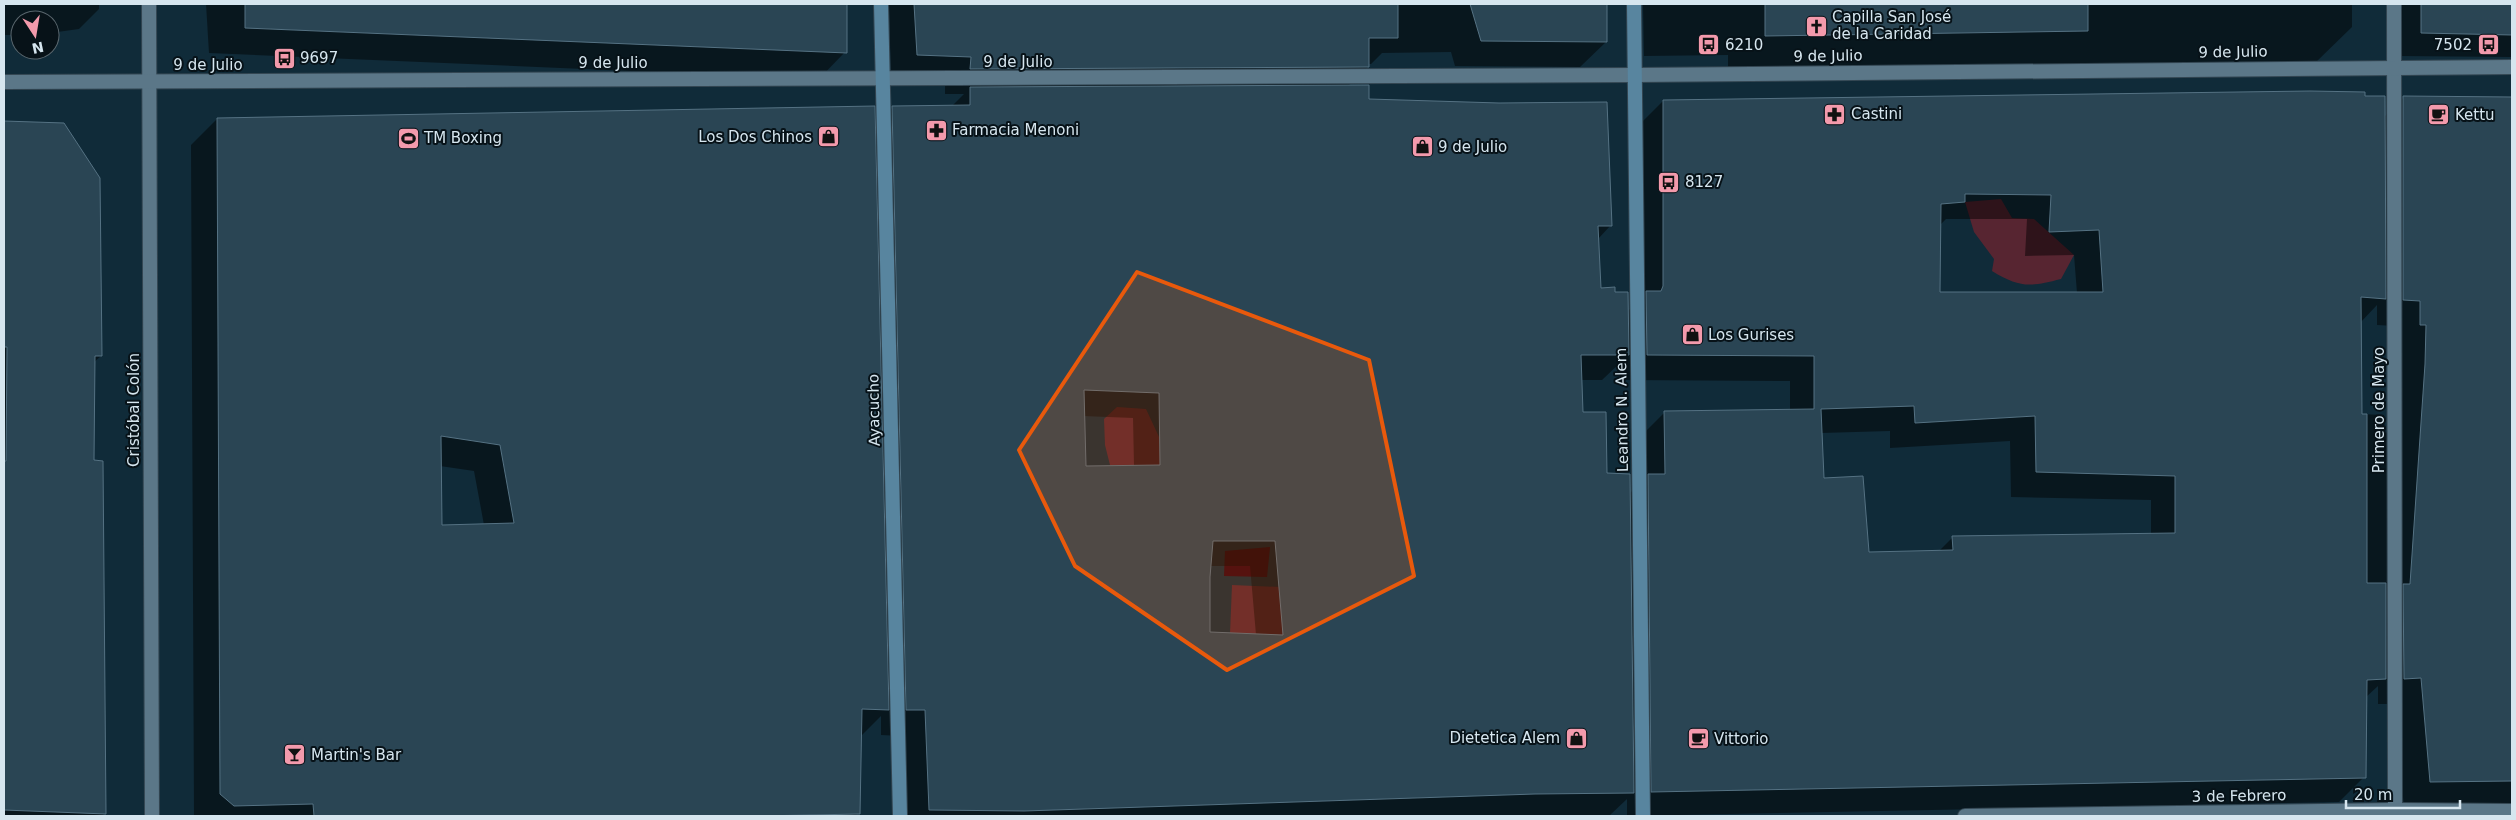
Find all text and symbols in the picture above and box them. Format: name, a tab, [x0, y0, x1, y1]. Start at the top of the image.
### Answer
place label: Capilla San José de la Caridad	[1832, 8, 1951, 43]
north arrow	[10, 10, 60, 60]
church icon: Capilla San José de la Caridad	[1804, 14, 1828, 38]
bus stop icon: 6210	[1697, 33, 1721, 57]
bus stop icon: 7502	[2476, 33, 2500, 57]
place label: 6210	[1725, 36, 1763, 54]
place label: 7502	[2434, 36, 2472, 54]
text: N	[30, 39, 45, 57]
street label: 9 de Julio	[2198, 42, 2268, 62]
bus stop icon: 9697	[272, 46, 296, 70]
street label: 9 de Julio	[1793, 46, 1863, 66]
place label: 9697	[300, 49, 338, 67]
street label: 9 de Julio	[983, 53, 1053, 71]
street label: 9 de Julio	[578, 54, 648, 72]
street label: 9 de Julio	[173, 56, 243, 74]
pharmacy icon: Castini	[1823, 102, 1847, 126]
cafe icon: Kettu	[2427, 103, 2451, 127]
place label: Castini	[1851, 105, 1902, 123]
place label: Kettu	[2455, 106, 2495, 124]
pharmacy icon: Farmacia Menoni	[924, 118, 948, 142]
place label: Farmacia Menoni	[952, 121, 1079, 139]
shop icon: Los Dos Chinos	[816, 125, 840, 149]
sports icon: TM Boxing	[396, 126, 420, 150]
place label: Los Dos Chinos	[698, 128, 812, 146]
place label: TM Boxing	[423, 129, 502, 147]
shop icon: 9 de Julio	[1410, 135, 1434, 159]
place label: 9 de Julio	[1438, 138, 1507, 156]
bus stop icon: 8127	[1657, 170, 1681, 194]
place label: 8127	[1685, 173, 1723, 191]
shop icon: Los Gurises	[1680, 323, 1704, 347]
place label: Los Gurises	[1708, 326, 1794, 344]
street label: Primero de Mayo	[2370, 347, 2388, 473]
street label: Leandro N. Alem	[1612, 348, 1632, 472]
street label: Cristóbal Colón	[125, 353, 143, 467]
street label: Ayacucho	[864, 374, 884, 446]
shop icon: Dietetica Alem	[1564, 726, 1588, 750]
cafe icon: Vittorio	[1686, 727, 1710, 751]
place label: Dietetica Alem	[1449, 729, 1560, 747]
place label: Vittorio	[1714, 730, 1769, 748]
bar icon: Martin's Bar	[283, 743, 307, 767]
place label: Martin's Bar	[311, 746, 402, 764]
scale bar	[2346, 778, 2460, 810]
street label: 3 de Febrero	[2192, 786, 2286, 806]
text: 20 m	[2354, 786, 2392, 804]

